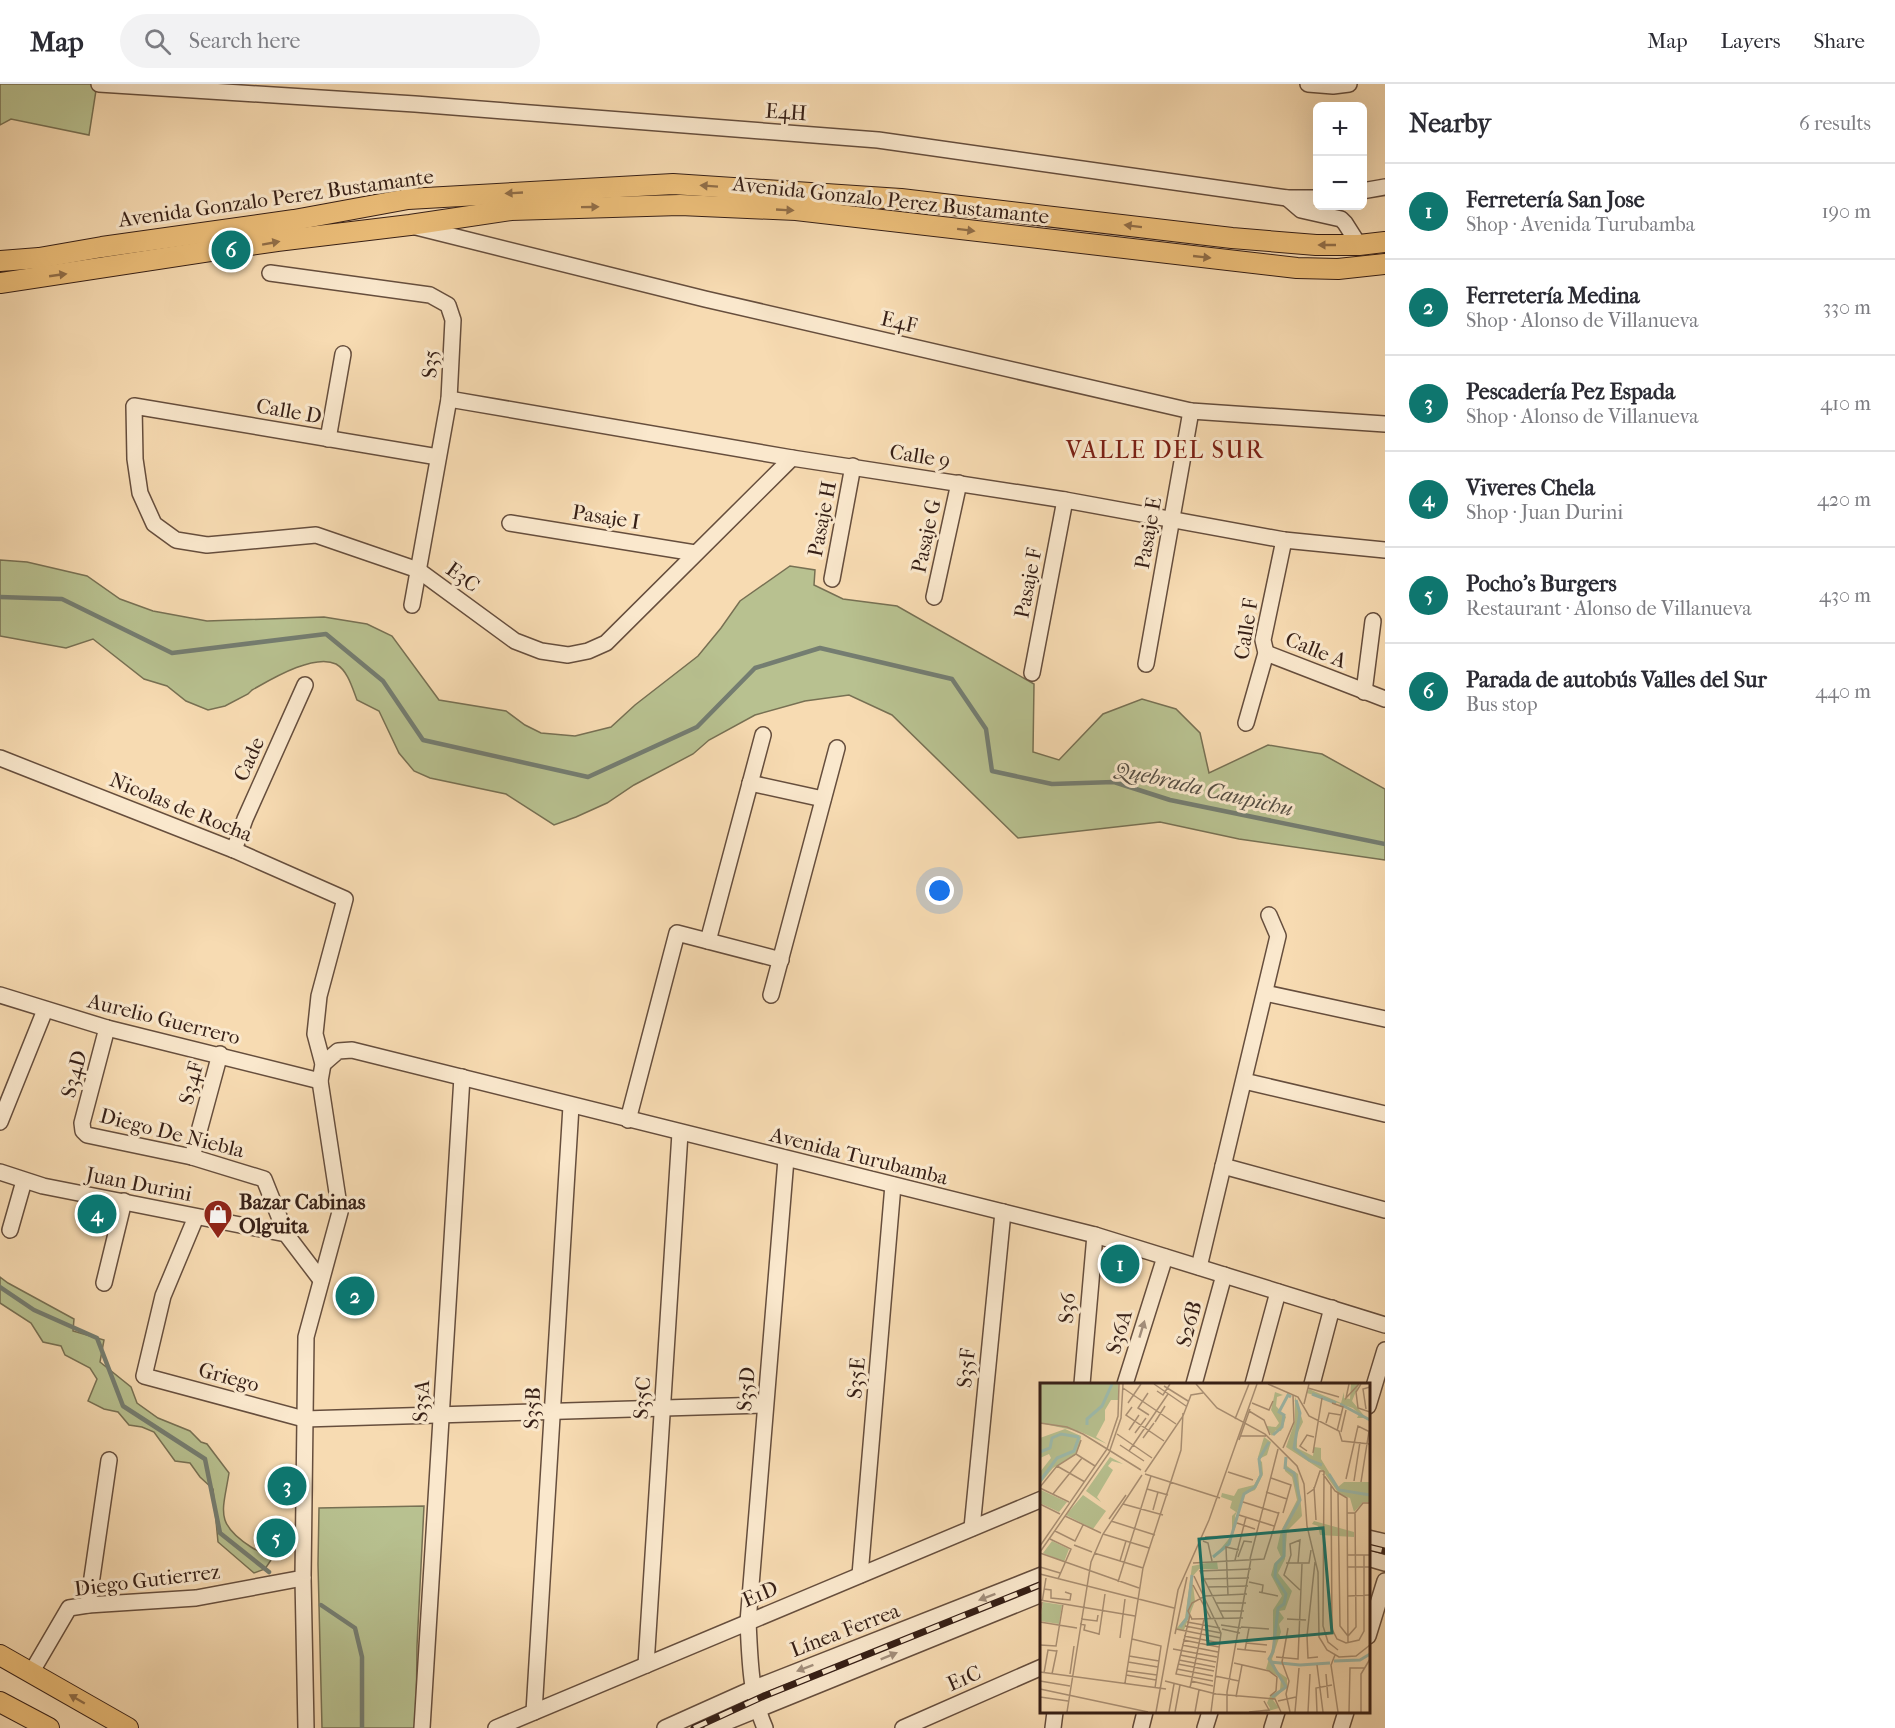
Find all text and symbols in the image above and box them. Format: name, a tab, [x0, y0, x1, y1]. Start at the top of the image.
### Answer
search box	[120, 14, 540, 68]
text: Map	[30, 25, 84, 58]
icon: search	[141, 25, 174, 58]
text: Search here	[189, 28, 300, 54]
text: Map	[1647, 29, 1688, 53]
text: Layers	[1721, 29, 1780, 53]
text: Share	[1813, 29, 1865, 53]
street label: E4H	[764, 99, 808, 125]
map controls	[1313, 102, 1367, 210]
button: +	[1313, 102, 1367, 156]
text: Nearby	[1409, 108, 1491, 139]
text: 6 results	[1799, 112, 1871, 135]
button: −	[1313, 156, 1367, 210]
street label: Avenida Gonzalo Perez Bustamante	[116, 164, 435, 232]
street label: Avenida Gonzalo Perez Bustamante	[731, 171, 1050, 229]
one-way arrow	[699, 182, 718, 191]
text: Ferretería San Jose	[1466, 187, 1645, 213]
one-way arrow	[504, 189, 523, 198]
text: 1	[1425, 200, 1432, 223]
text: 190 m	[1821, 200, 1871, 223]
one-way arrow	[581, 202, 600, 211]
one-way arrow	[776, 205, 795, 214]
text: Shop · Avenida Turubamba	[1466, 213, 1695, 236]
one-way arrow	[1123, 221, 1142, 230]
one-way arrow	[957, 225, 976, 235]
pin: 6	[212, 228, 250, 272]
one-way arrow	[262, 238, 281, 247]
one-way arrow	[1317, 240, 1336, 250]
one-way arrow	[1192, 252, 1211, 262]
one-way arrow	[49, 270, 68, 279]
text: Ferretería Medina	[1466, 283, 1640, 309]
text: 2	[1423, 296, 1434, 319]
text: 330 m	[1823, 296, 1871, 319]
street label: E4F	[879, 306, 919, 338]
text: Shop · Alonso de Villanueva	[1466, 309, 1699, 332]
street label: S35	[417, 349, 443, 379]
text: Pescadería Pez Espada	[1466, 379, 1675, 405]
text: 3	[1424, 392, 1433, 415]
text: 410 m	[1820, 392, 1871, 415]
street label: Calle D	[254, 393, 324, 429]
text: Shop · Alonso de Villanueva	[1466, 405, 1699, 428]
district label: VALLE DEL SUR	[1065, 436, 1264, 464]
street label: Calle 9	[888, 439, 952, 473]
text: Viveres Chela	[1466, 475, 1595, 501]
street label: Pasaje H	[803, 479, 841, 559]
text: 4	[1423, 488, 1434, 511]
text: 420 m	[1817, 488, 1871, 511]
street label: Pasaje E	[1130, 495, 1166, 571]
street label: Pasaje G	[906, 497, 946, 575]
street label: Pasaje I	[571, 500, 641, 534]
text: Shop · Juan Durini	[1466, 501, 1623, 524]
street label: Pasaje F	[1009, 546, 1047, 620]
street label: E3C	[442, 557, 484, 597]
text: Pocho's Burgers	[1466, 571, 1617, 597]
text: 5	[1424, 584, 1433, 607]
text: 430 m	[1819, 584, 1871, 607]
street label: Calle F	[1229, 597, 1263, 661]
text: Restaurant · Alonso de Villanueva	[1466, 597, 1752, 620]
street label: Calle A	[1282, 627, 1350, 673]
text: Parada de autobús Valles del Sur	[1466, 667, 1767, 693]
text: 6	[1423, 680, 1434, 703]
text: 440 m	[1815, 680, 1871, 703]
text: Bus stop	[1466, 693, 1538, 716]
street label: Cade	[229, 733, 269, 785]
water label: Quebrada Caupichu	[1111, 756, 1296, 822]
street label: Nicolas de Rocha	[106, 767, 256, 847]
your location	[925, 876, 954, 905]
street label: Aurelio Guerrero	[84, 988, 243, 1050]
street label: S34D	[56, 1048, 92, 1100]
street label: S34F	[174, 1059, 208, 1107]
street label: Diego De Niebla	[97, 1103, 247, 1163]
street label: Avenida Turubamba	[766, 1122, 951, 1190]
street label: Juan Durini	[82, 1162, 194, 1206]
place label: Bazar Cabinas Olguita	[239, 1190, 366, 1238]
pin: 4	[78, 1192, 116, 1236]
shop icon: Bazar Cabinas Olguita	[202, 1198, 234, 1240]
pin: 1	[1100, 1242, 1140, 1286]
pin: 2	[336, 1274, 374, 1318]
street label: S36	[1054, 1291, 1080, 1324]
street label: S26B	[1171, 1298, 1207, 1350]
street label: S36A	[1101, 1307, 1137, 1357]
one-way arrow	[1138, 1320, 1147, 1338]
street label: S35F	[952, 1347, 980, 1389]
street label: S35E	[842, 1356, 870, 1400]
street label: Griego	[196, 1357, 262, 1397]
street label: S35D	[732, 1366, 760, 1412]
street label: S35C	[629, 1376, 655, 1420]
street label: S35A	[408, 1379, 434, 1423]
inset map	[1040, 1383, 1370, 1713]
street label: S35B	[519, 1386, 545, 1430]
pin: 3	[268, 1464, 306, 1508]
pin: 5	[256, 1516, 296, 1560]
street label: Diego Gutierrez	[73, 1559, 221, 1601]
street label: E1D	[739, 1576, 781, 1612]
one-way arrow	[978, 1593, 996, 1602]
street label: Línea Ferrea	[787, 1598, 903, 1662]
one-way arrow	[880, 1651, 898, 1660]
street label: E1C	[943, 1660, 985, 1696]
one-way arrow	[796, 1663, 814, 1673]
one-way arrow	[68, 1694, 85, 1704]

